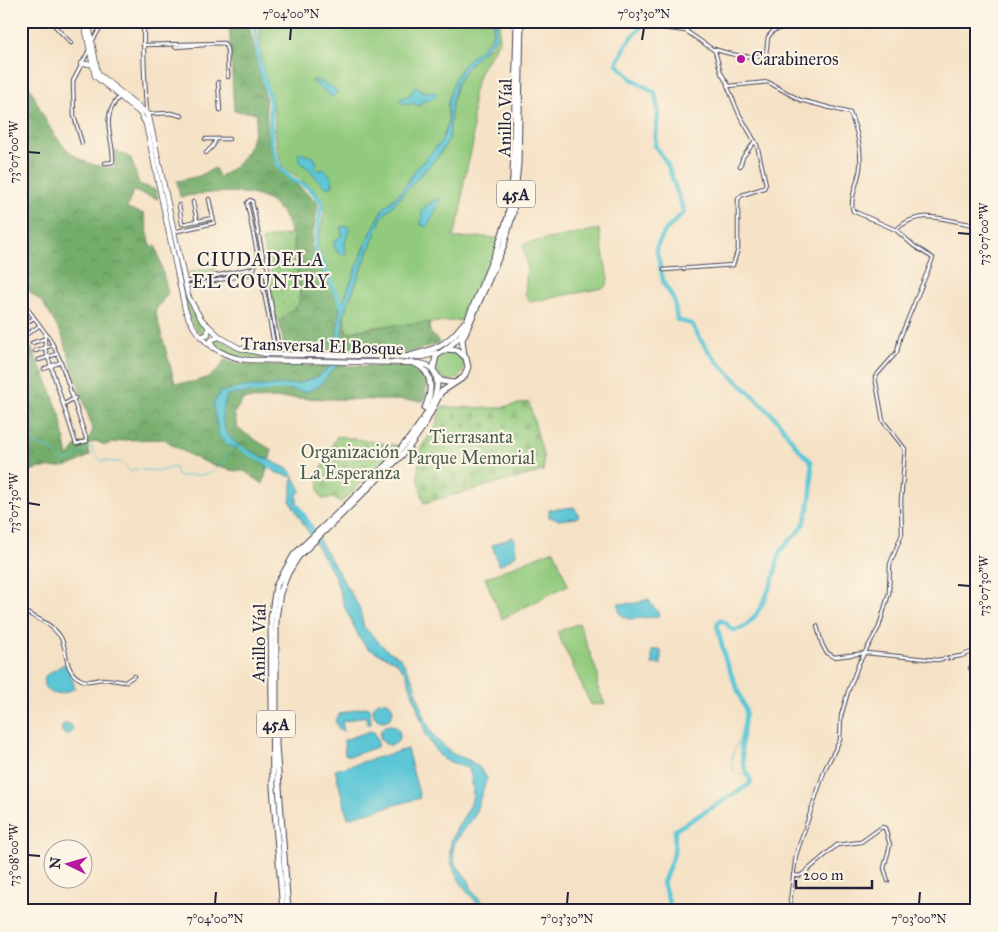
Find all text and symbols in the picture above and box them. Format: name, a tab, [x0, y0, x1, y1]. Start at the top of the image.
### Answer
text: 7°04'00"N	[262, 7, 320, 21]
text: 7°03'30"N	[617, 7, 671, 21]
place label: Carabineros	[751, 48, 839, 70]
marker: Carabineros	[735, 53, 747, 65]
street label: Anillo Víal	[493, 78, 517, 159]
text: 73°07'00"W	[7, 120, 21, 183]
road number: 45A	[497, 180, 535, 208]
text: 73°07'00"W	[977, 202, 991, 265]
district label: CIUDADELA EL COUNTRY	[192, 248, 330, 293]
street label: Transversal El Bosque	[240, 332, 404, 361]
park label: Tierrasanta Parque Memorial	[407, 426, 535, 470]
park label: Organización La Esperanza	[300, 441, 401, 484]
text: 73°07'30"W	[7, 472, 21, 533]
text: 73°07'30"W	[977, 555, 991, 616]
street label: Anillo Víal	[247, 603, 271, 684]
road number: 45A	[257, 711, 295, 738]
text: 73°08'00"W	[7, 823, 21, 886]
north arrow	[42, 840, 92, 890]
text: N	[47, 856, 65, 870]
scale bar	[796, 857, 872, 889]
text: 200 m	[803, 866, 844, 884]
text: 7°04'00"N	[186, 912, 244, 926]
text: 7°03'30"N	[540, 912, 594, 926]
text: 7°03'00"N	[891, 912, 947, 926]

